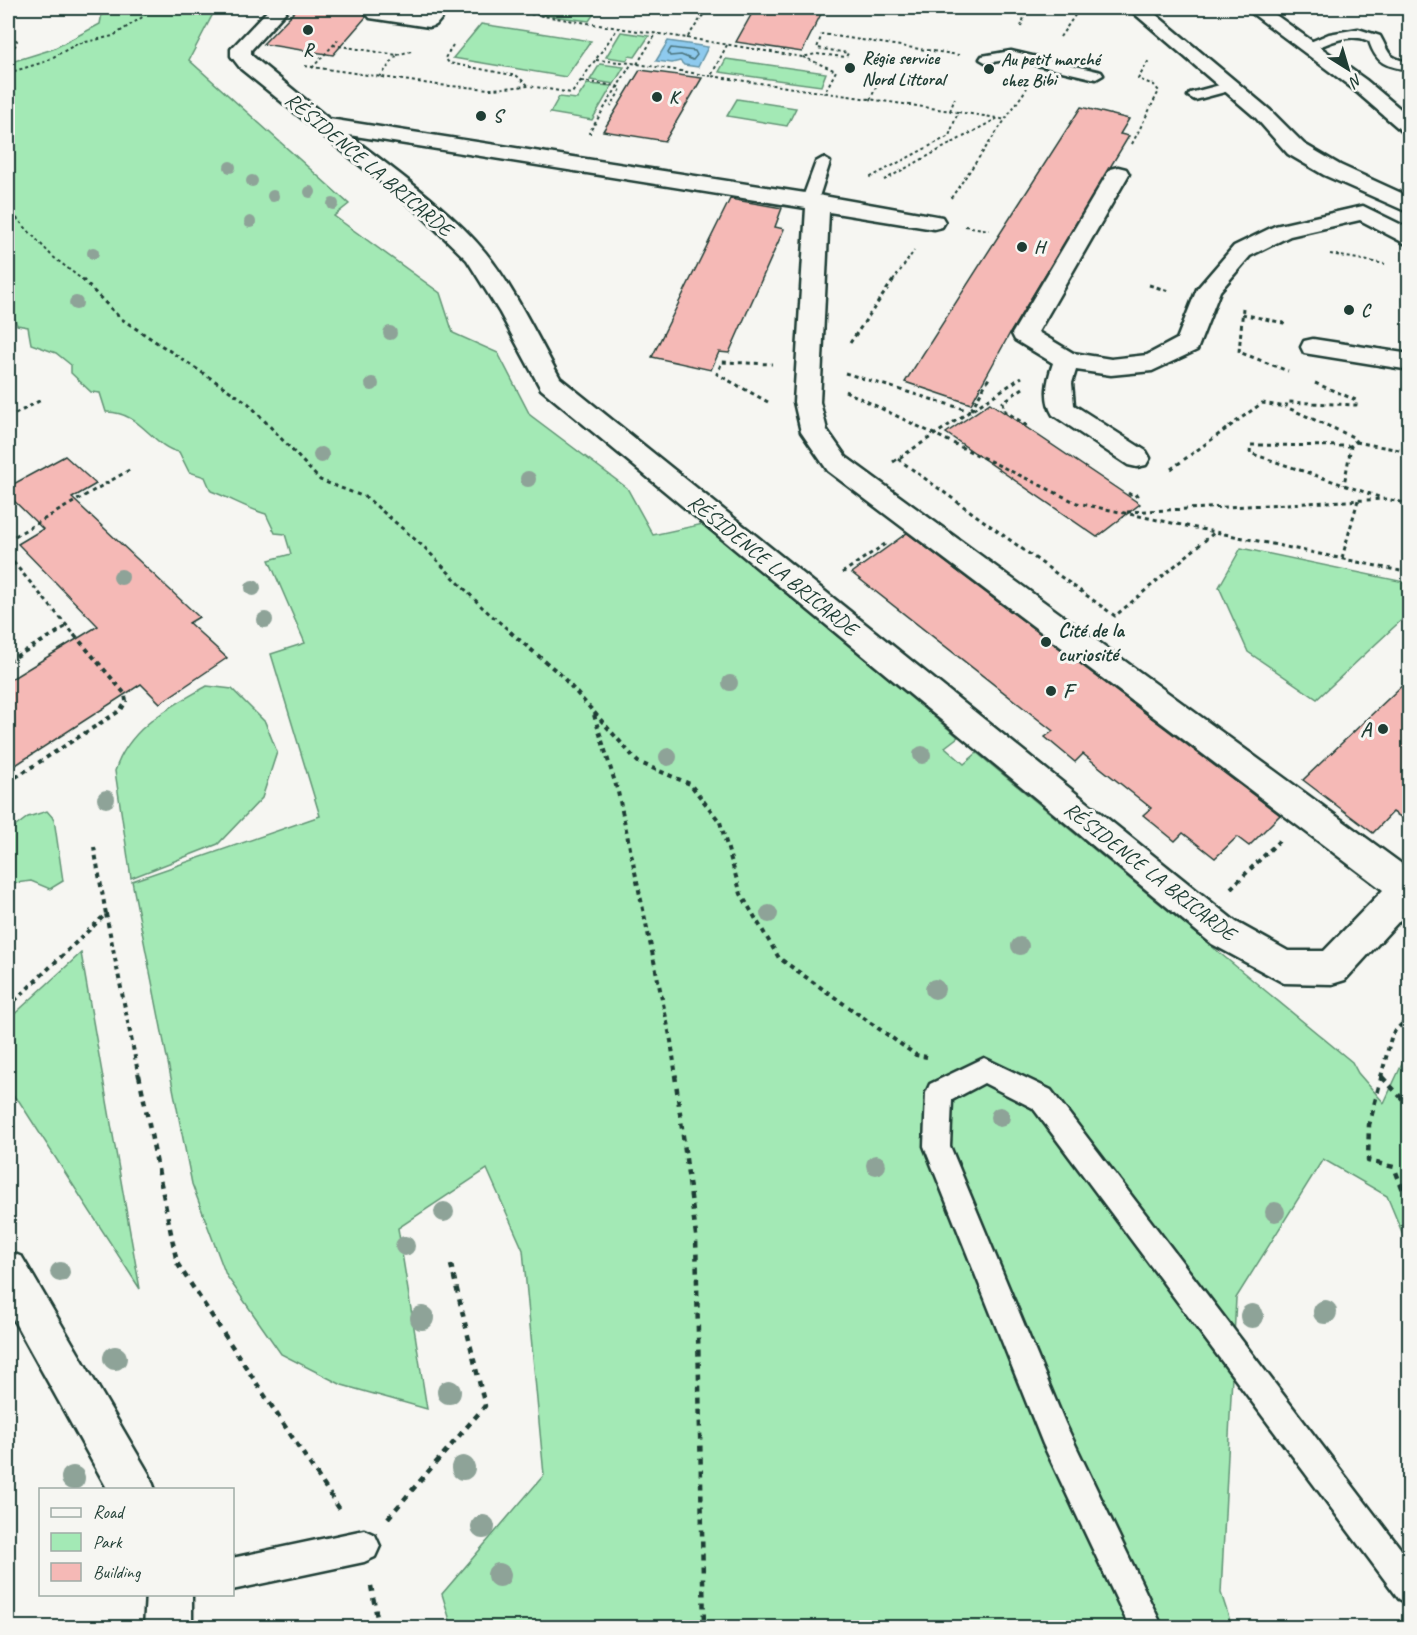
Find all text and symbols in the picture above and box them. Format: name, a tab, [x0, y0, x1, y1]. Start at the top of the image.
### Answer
marker: R	[301, 23, 315, 37]
place label: R	[303, 39, 316, 61]
north arrow	[1318, 39, 1378, 99]
place label: Régie service Nord Littoral	[862, 47, 949, 90]
place label: Au petit marché chez Bibi	[1001, 48, 1103, 91]
marker: Régie service Nord Littoral	[843, 61, 857, 75]
marker: Au petit marché chez Bibi	[982, 62, 996, 76]
text: N	[1344, 69, 1366, 93]
street label: RÉSIDENCE LA BRICARDE	[280, 86, 460, 244]
place label: K	[669, 86, 682, 108]
marker: K	[650, 90, 664, 104]
place label: S	[493, 105, 506, 127]
marker: S	[474, 109, 488, 123]
place label: H	[1034, 236, 1048, 258]
marker: H	[1015, 240, 1029, 254]
place label: C	[1361, 299, 1372, 321]
marker: C	[1342, 303, 1356, 317]
street label: RÉSIDENCE LA BRICARDE	[683, 489, 865, 643]
place label: Cité de la curiosité	[1058, 617, 1125, 667]
marker: Cité de la curiosité	[1039, 635, 1053, 649]
place label: F	[1063, 678, 1077, 704]
marker: F	[1044, 684, 1058, 698]
place label: A	[1360, 716, 1372, 742]
marker: A	[1376, 722, 1390, 736]
street label: RÉSIDENCE LA BRICARDE	[1059, 796, 1243, 948]
legend	[39, 1488, 234, 1596]
text: Road	[93, 1501, 126, 1523]
text: Park	[93, 1531, 123, 1553]
text: Building	[93, 1561, 142, 1583]

